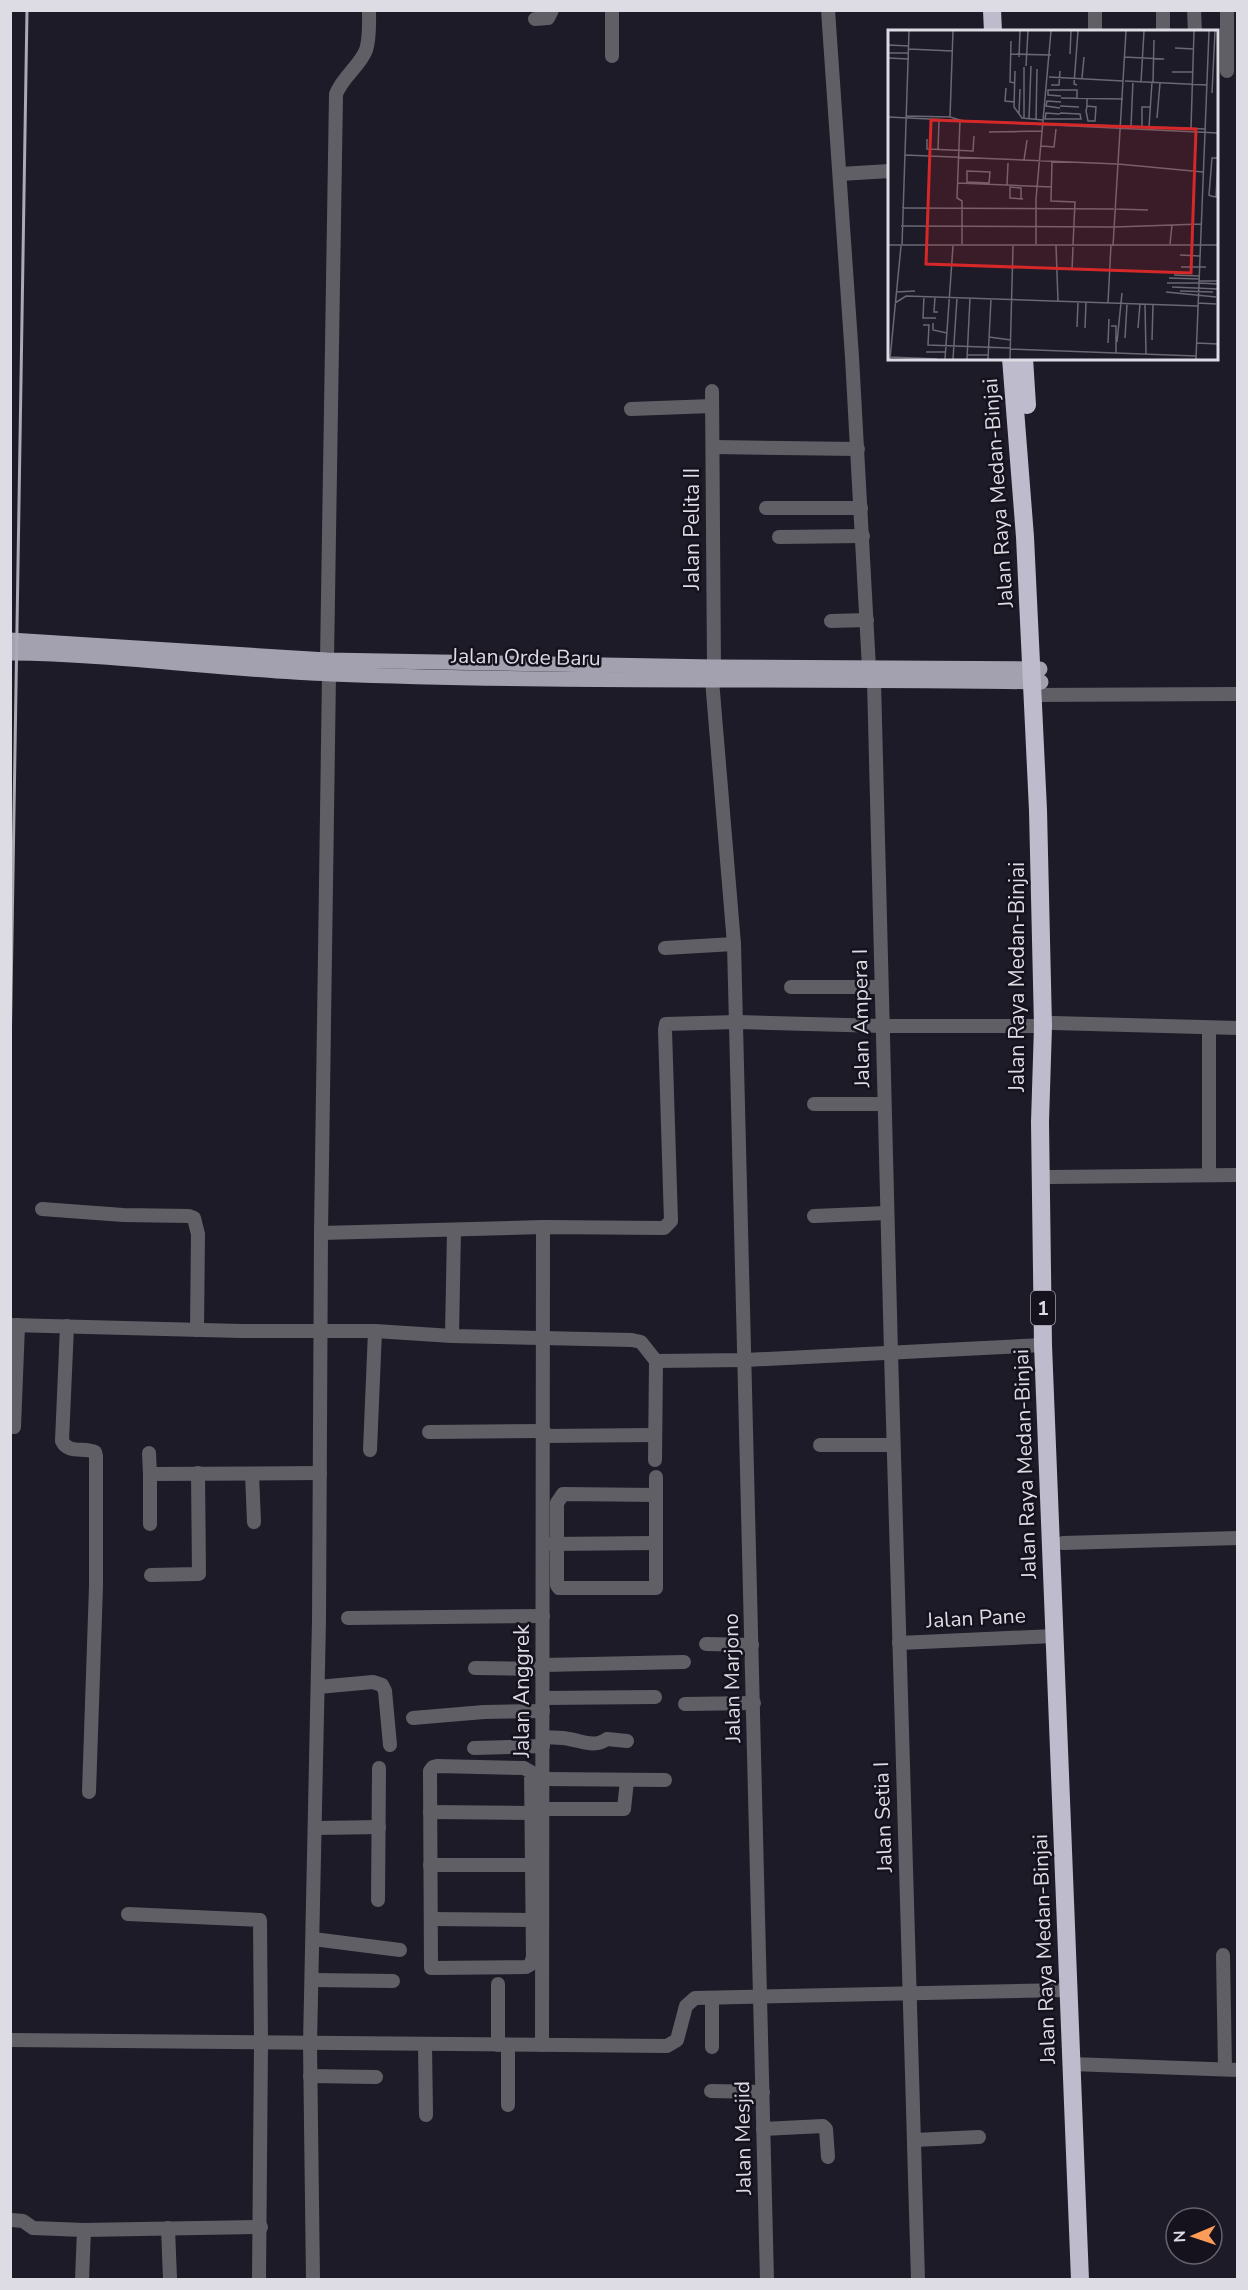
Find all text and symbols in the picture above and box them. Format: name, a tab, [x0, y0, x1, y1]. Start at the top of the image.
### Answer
inset map	[888, 30, 1218, 360]
street label: Jalan Raya Medan-Binjai	[976, 377, 1020, 610]
street label: Jalan Pelita II	[678, 468, 706, 591]
street label: Jalan Orde Baru	[450, 642, 601, 672]
street label: Jalan Raya Medan-Binjai	[1003, 862, 1031, 1093]
street label: Jalan Ampera I	[846, 948, 876, 1089]
road number: 1	[1031, 1291, 1055, 1325]
street label: Jalan Raya Medan-Binjai	[1007, 1349, 1043, 1580]
street label: Jalan Pane	[925, 1601, 1026, 1635]
street label: Jalan Marjono	[717, 1613, 747, 1744]
street label: Jalan Anggrek	[508, 1624, 536, 1759]
street label: Jalan Setia I	[867, 1761, 899, 1874]
street label: Jalan Raya Medan-Binjai	[1026, 1834, 1062, 2065]
street label: Jalan Mesjid	[728, 2081, 758, 2196]
north arrow	[1164, 2206, 1224, 2266]
text: N	[1169, 2230, 1191, 2243]

